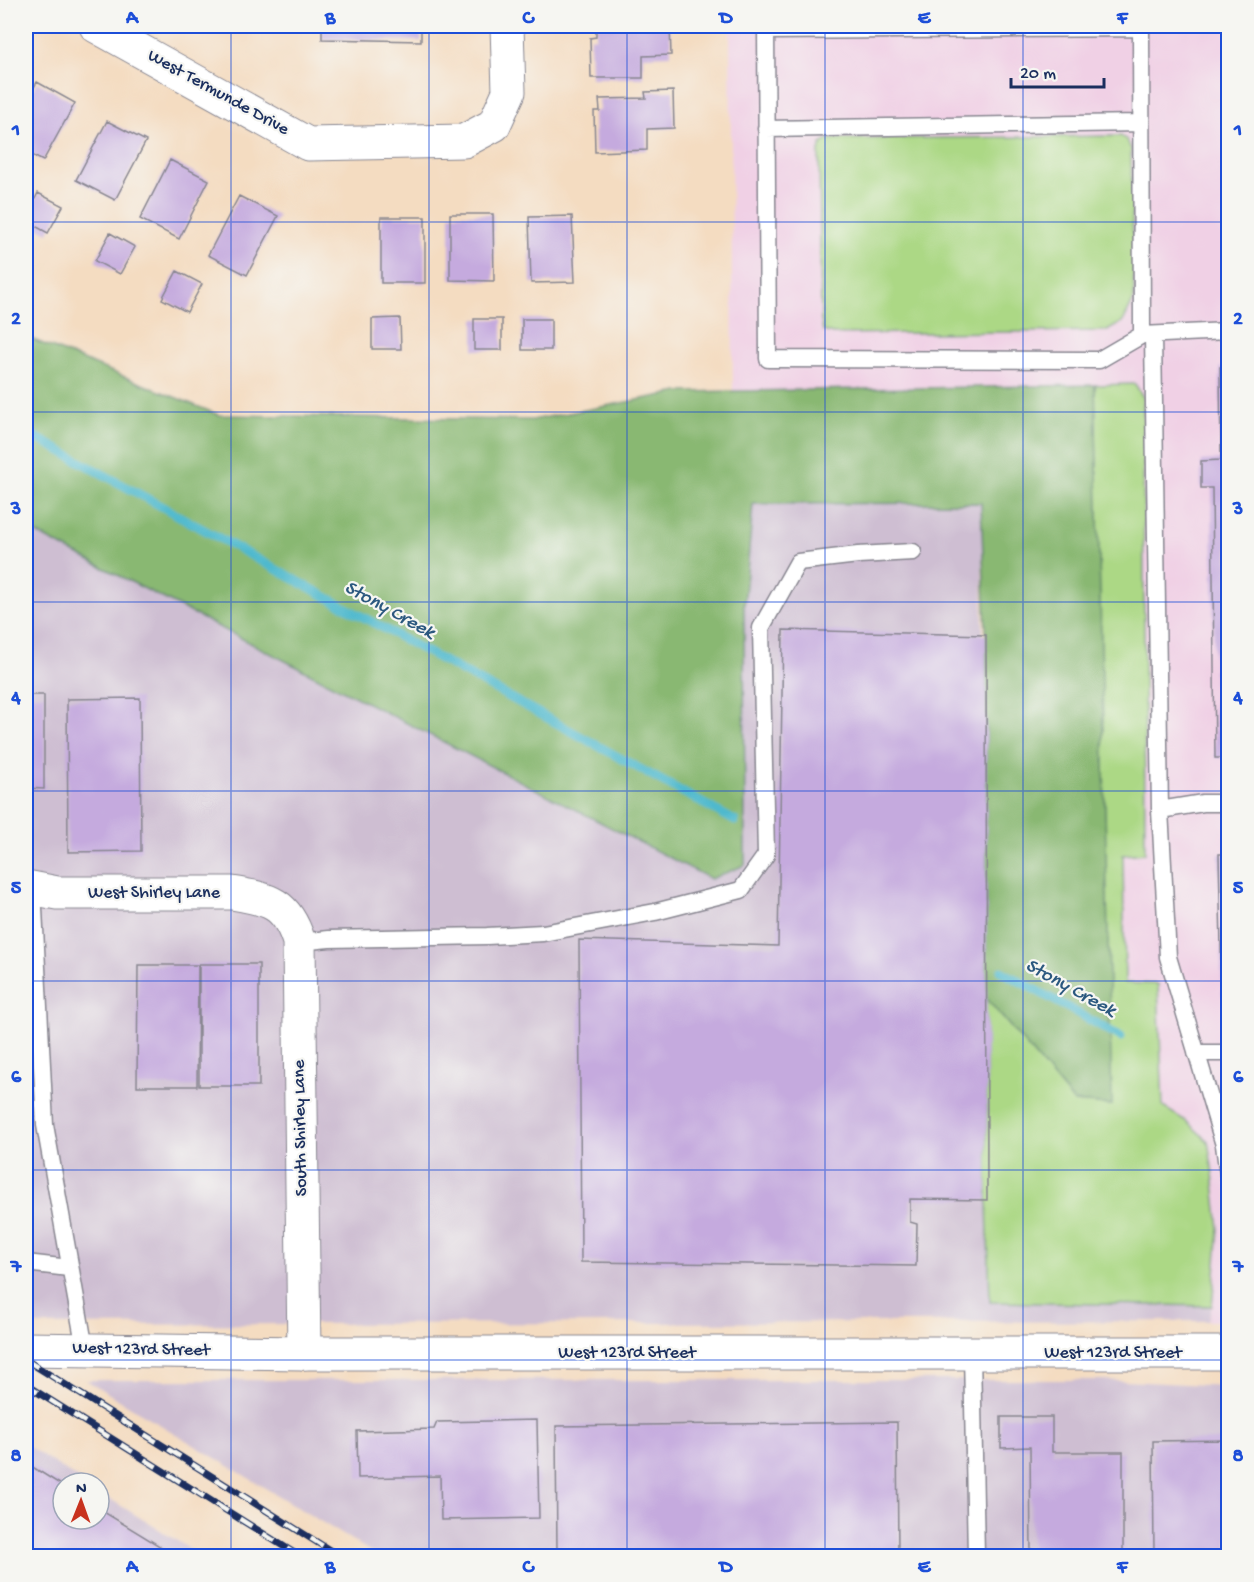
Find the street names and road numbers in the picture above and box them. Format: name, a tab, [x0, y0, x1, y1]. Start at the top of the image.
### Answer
street label: West Termunde Drive	[144, 45, 293, 141]
street label: West Shirley Lane	[88, 883, 221, 904]
street label: South Shirley Lane	[289, 1059, 313, 1196]
street label: West 123rd Street	[72, 1338, 212, 1362]
street label: West 123rd Street	[558, 1343, 697, 1364]
street label: West 123rd Street	[1044, 1343, 1183, 1364]

